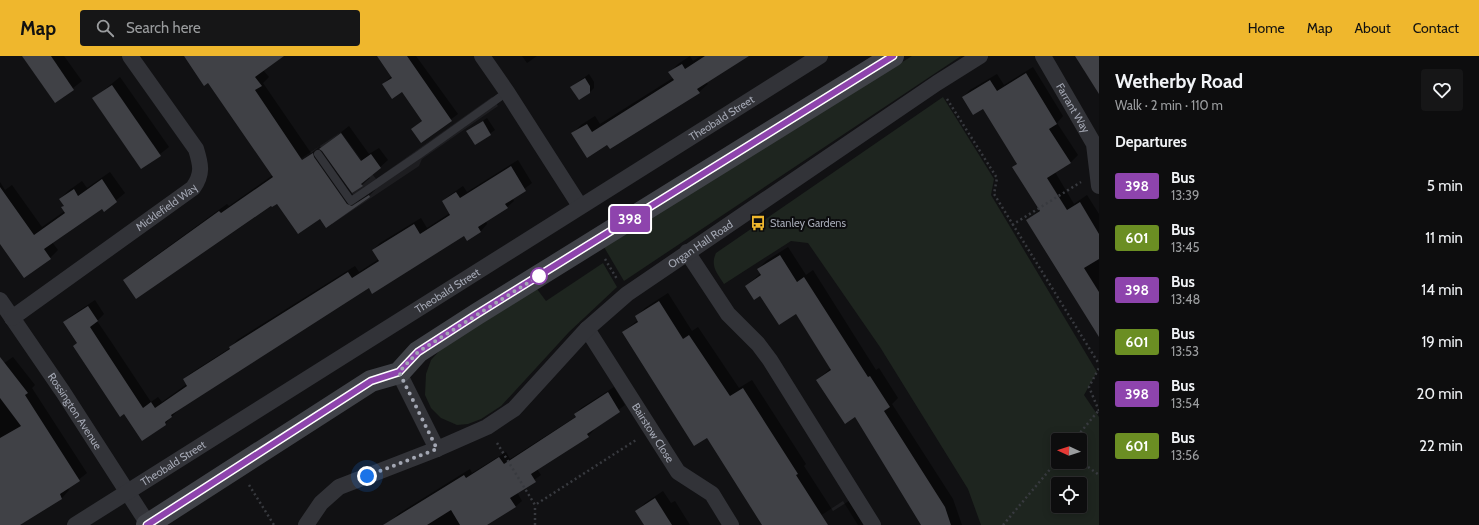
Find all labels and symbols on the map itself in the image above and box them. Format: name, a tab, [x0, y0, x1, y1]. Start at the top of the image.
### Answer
street label: Farrant Way	[1053, 80, 1093, 136]
street label: Theobald Street	[686, 92, 757, 144]
street label: Micklefield Way	[133, 181, 201, 234]
line badge: 398	[607, 206, 653, 232]
bus stop icon: Stanley Gardens	[749, 214, 767, 232]
place label: Stanley Gardens	[770, 216, 846, 230]
street label: Organ Hall Road	[665, 217, 736, 271]
street label: Theobald Street	[412, 265, 483, 316]
unlabelled marker	[530, 267, 548, 285]
street label: Rossington Avenue	[45, 370, 105, 452]
street label: Bairstow Close	[629, 400, 677, 466]
north arrow	[1051, 433, 1087, 469]
street label: Theobald Street	[138, 437, 209, 489]
your location	[357, 466, 377, 486]

